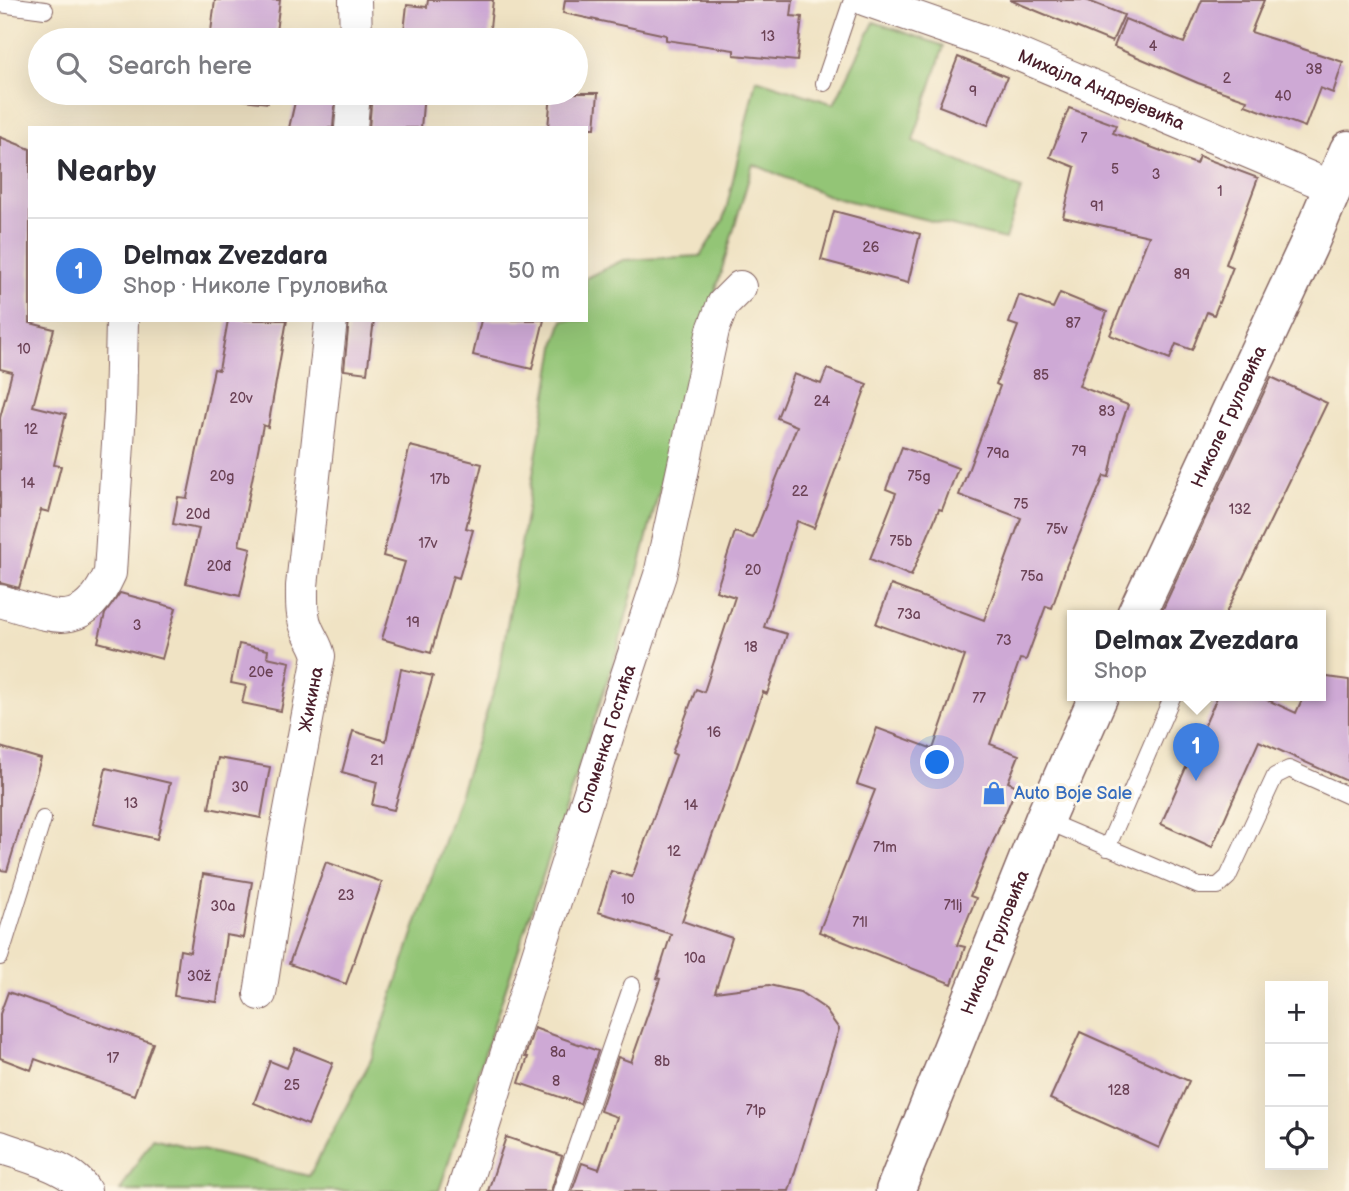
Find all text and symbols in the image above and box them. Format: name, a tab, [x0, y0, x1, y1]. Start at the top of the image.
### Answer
search box	[28, 28, 588, 105]
house number: 13	[761, 28, 775, 45]
house number: 4	[1149, 38, 1158, 55]
street label: Михајла Андрејевића	[1015, 46, 1188, 135]
icon: search	[52, 48, 90, 86]
text: Search here	[108, 51, 252, 82]
house number: 38	[1306, 61, 1322, 78]
house number: 2	[1223, 70, 1232, 87]
house number: 9	[969, 83, 977, 100]
house number: 40	[1275, 88, 1291, 105]
house number: 7	[1081, 130, 1088, 147]
text: Nearby	[56, 154, 156, 190]
house number: 5	[1111, 161, 1119, 178]
house number: 3	[1152, 166, 1160, 183]
house number: 1	[1217, 183, 1223, 200]
house number: 91	[1090, 198, 1104, 215]
house number: 26	[863, 239, 880, 256]
text: Delmax Zvezdara	[123, 241, 328, 272]
text: 1	[74, 257, 84, 285]
text: 50 m	[508, 257, 560, 285]
house number: 89	[1174, 266, 1190, 283]
text: Shop · Николе Груловића	[123, 272, 388, 300]
house number: 87	[1065, 315, 1081, 332]
house number: 10	[17, 341, 31, 358]
street label: Николе Груловића	[1187, 342, 1271, 491]
house number: 85	[1033, 367, 1049, 384]
house number: 20v	[229, 390, 253, 407]
house number: 24	[814, 393, 831, 410]
house number: 83	[1099, 403, 1115, 420]
house number: 12	[24, 421, 39, 438]
house number: 79	[1072, 443, 1086, 460]
house number: 79a	[987, 445, 1010, 462]
house number: 20g	[210, 468, 234, 485]
house number: 75g	[908, 468, 930, 485]
house number: 17b	[430, 471, 450, 488]
house number: 14	[21, 475, 35, 492]
house number: 22	[792, 483, 809, 500]
house number: 75	[1014, 496, 1028, 513]
house number: 132	[1229, 501, 1252, 518]
house number: 20d	[186, 506, 210, 523]
house number: 75v	[1046, 521, 1068, 538]
house number: 75b	[890, 533, 913, 550]
house number: 17v	[418, 535, 438, 552]
house number: 20đ	[207, 558, 232, 575]
house number: 20	[745, 562, 761, 579]
house number: 75a	[1021, 568, 1043, 585]
house number: 73a	[897, 606, 921, 623]
popup	[1067, 610, 1326, 701]
house number: 19	[406, 614, 420, 631]
house number: 3	[133, 617, 141, 634]
text: Delmax Zvezdara	[1094, 626, 1299, 657]
house number: 73	[996, 632, 1012, 649]
house number: 18	[744, 639, 758, 656]
text: Shop	[1094, 657, 1147, 685]
street label: Споменка Гостића	[573, 662, 641, 816]
house number: 20e	[249, 664, 273, 681]
street label: Жикина	[295, 665, 328, 734]
house number: 77	[972, 690, 986, 707]
pin: 1	[1173, 723, 1219, 781]
house number: 16	[707, 724, 721, 741]
your location	[920, 745, 954, 779]
house number: 21	[370, 752, 384, 769]
house number: 30	[232, 779, 248, 796]
shop icon: Auto Boje Sale	[980, 779, 1008, 807]
place label: Auto Boje Sale	[1014, 783, 1133, 804]
house number: 13	[124, 795, 138, 812]
house number: 14	[684, 797, 698, 814]
house number: 71m	[873, 839, 897, 856]
house number: 12	[667, 843, 682, 860]
street label: Николе Груловића	[957, 867, 1034, 1018]
house number: 23	[338, 887, 354, 904]
house number: 10	[621, 891, 635, 908]
house number: 71lj	[944, 897, 962, 914]
house number: 30a	[211, 898, 235, 915]
house number: 71l	[852, 914, 868, 931]
house number: 10a	[684, 950, 706, 967]
house number: 30ž	[187, 968, 212, 985]
map controls	[1265, 981, 1328, 1170]
button: +	[1265, 981, 1328, 1044]
house number: 8a	[550, 1044, 566, 1061]
button: −	[1265, 1044, 1328, 1107]
house number: 17	[107, 1050, 119, 1067]
house number: 8b	[654, 1053, 670, 1070]
house number: 8	[552, 1073, 560, 1090]
house number: 25	[284, 1077, 300, 1094]
house number: 128	[1108, 1082, 1130, 1099]
house number: 71p	[746, 1102, 766, 1119]
button: locate	[1265, 1107, 1328, 1170]

